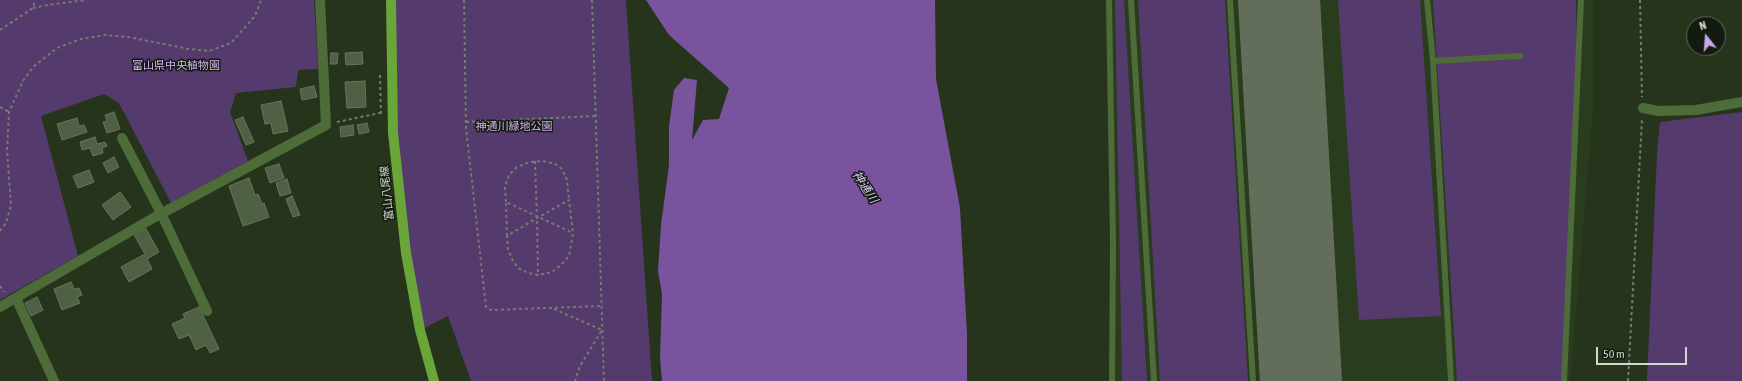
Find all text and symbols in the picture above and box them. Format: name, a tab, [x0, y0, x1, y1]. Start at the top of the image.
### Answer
north arrow	[1686, 16, 1726, 56]
text: N	[1698, 19, 1708, 32]
park label: 富山県中央植物園	[132, 59, 220, 73]
park label: 神通川緑地公園	[476, 120, 552, 134]
street label: 富山八尾線	[378, 165, 396, 221]
water label: 神通川	[849, 168, 881, 206]
scale bar	[1598, 339, 1689, 365]
text: 50 m	[1603, 347, 1625, 361]

